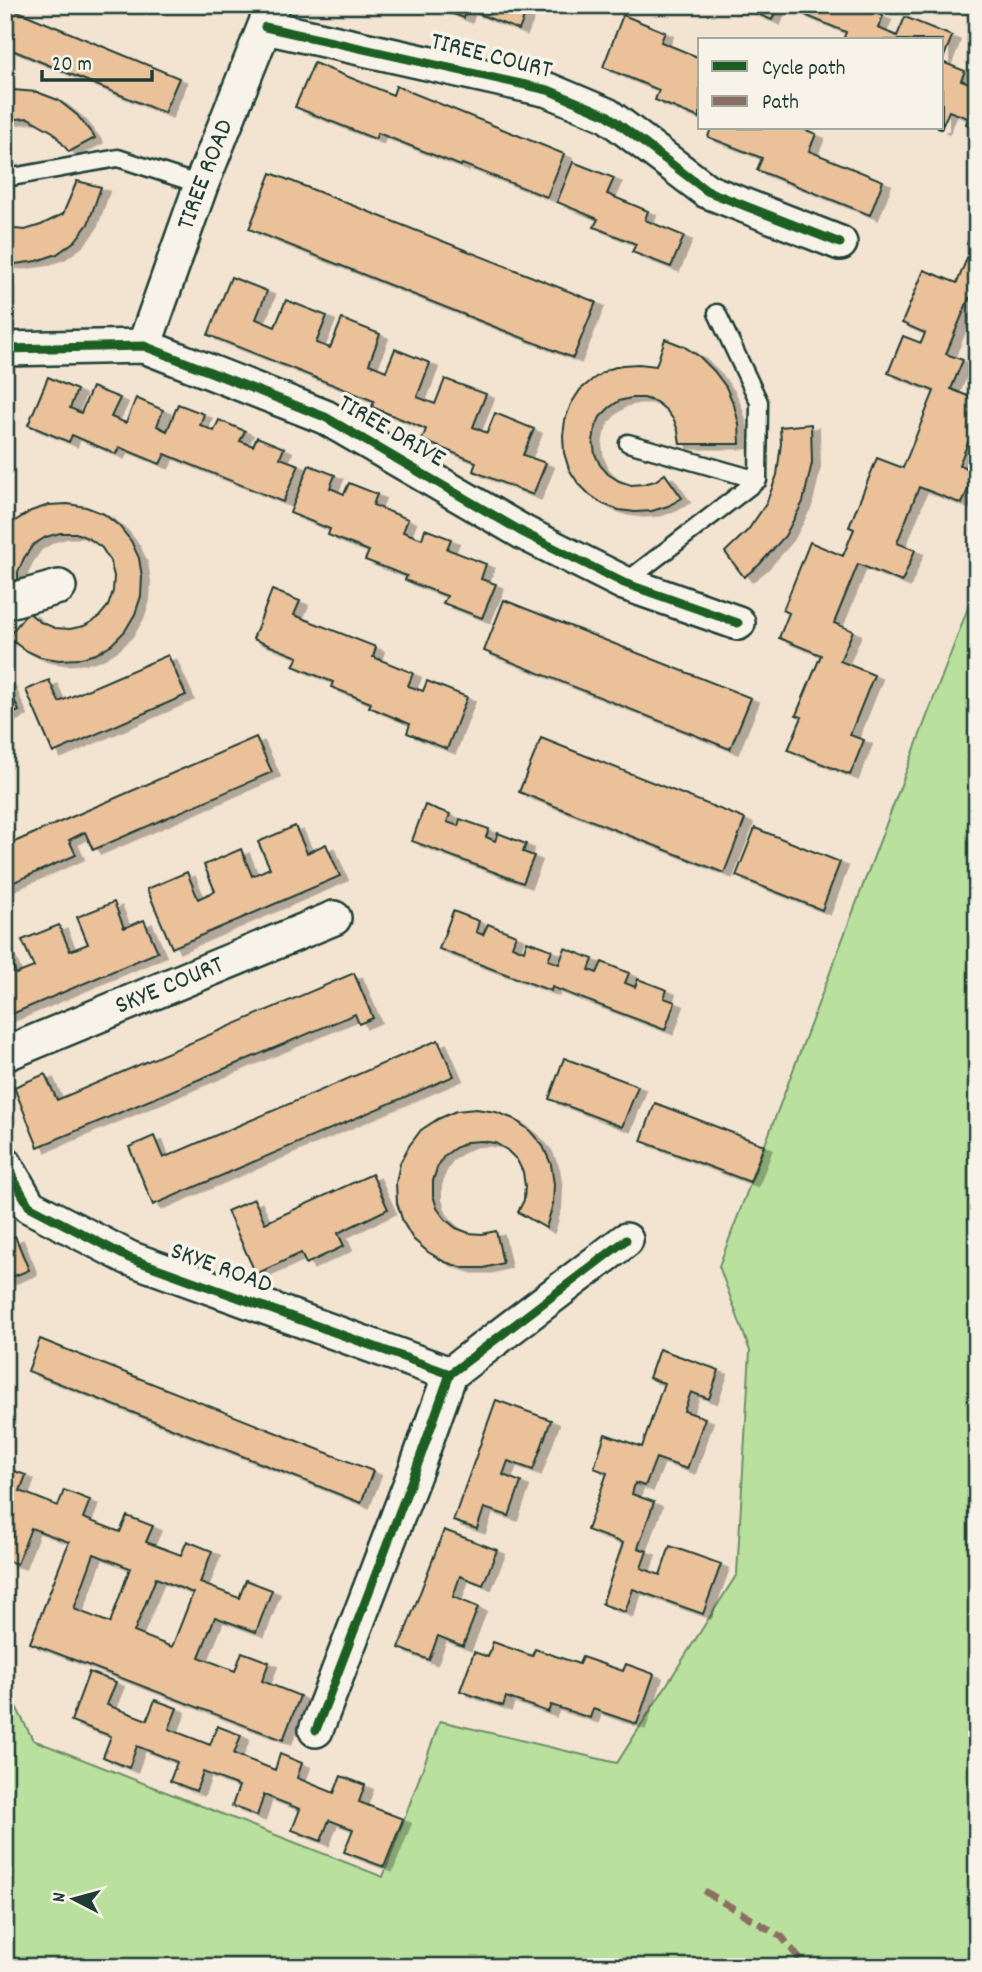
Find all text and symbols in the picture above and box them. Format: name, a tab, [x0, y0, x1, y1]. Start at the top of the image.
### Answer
street label: TIREE COURT	[426, 24, 556, 90]
scale bar	[42, 38, 152, 82]
legend	[698, 38, 944, 130]
text: 20 m	[52, 51, 92, 81]
text: Cycle path	[762, 55, 845, 85]
text: Path	[762, 89, 799, 119]
street label: TIREE ROAD	[168, 114, 244, 235]
street label: TIREE DRIVE	[330, 386, 452, 478]
street label: SKYE COURT	[110, 947, 230, 1025]
street label: SKYE ROAD	[165, 1233, 277, 1305]
north arrow	[38, 1864, 108, 1934]
text: N	[47, 1892, 74, 1904]

